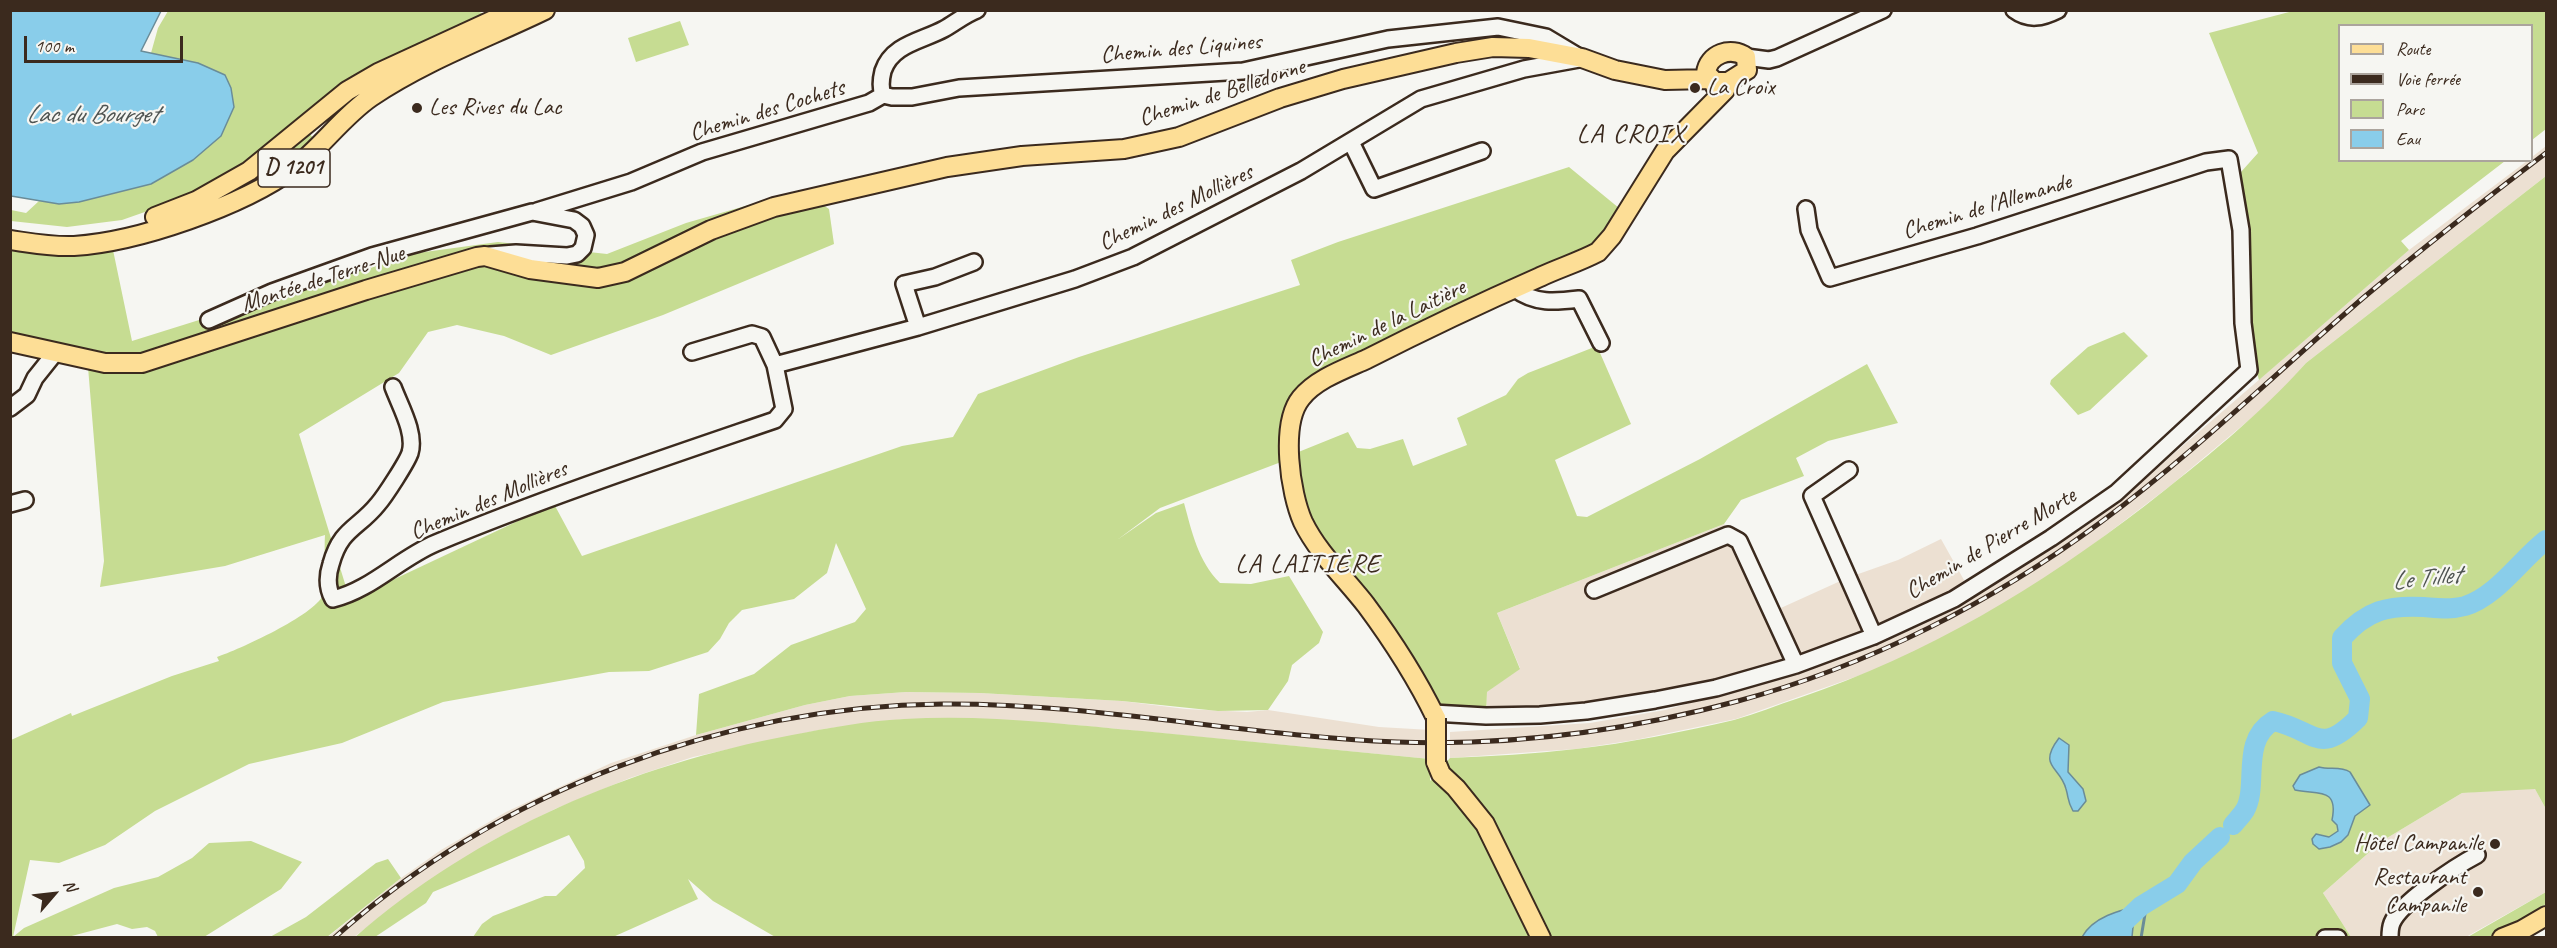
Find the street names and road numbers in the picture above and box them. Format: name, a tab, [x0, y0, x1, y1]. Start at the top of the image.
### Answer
street label: Chemin des Liquines	[1099, 28, 1263, 70]
street label: Chemin de Belledonne	[1135, 53, 1309, 133]
street label: Chemin des Cochets	[686, 74, 848, 148]
road number: D 1201	[258, 149, 330, 187]
street label: Chemin des Mollières	[1094, 158, 1258, 258]
street label: Chemin de l'Allemande	[1899, 168, 2075, 246]
street label: Montée de Terre-Nue	[238, 239, 408, 319]
street label: Chemin de la Laitière	[1304, 274, 1470, 374]
street label: Chemin des Mollières	[406, 455, 572, 547]
street label: Chemin de Pierre Morte	[1901, 482, 2081, 606]

